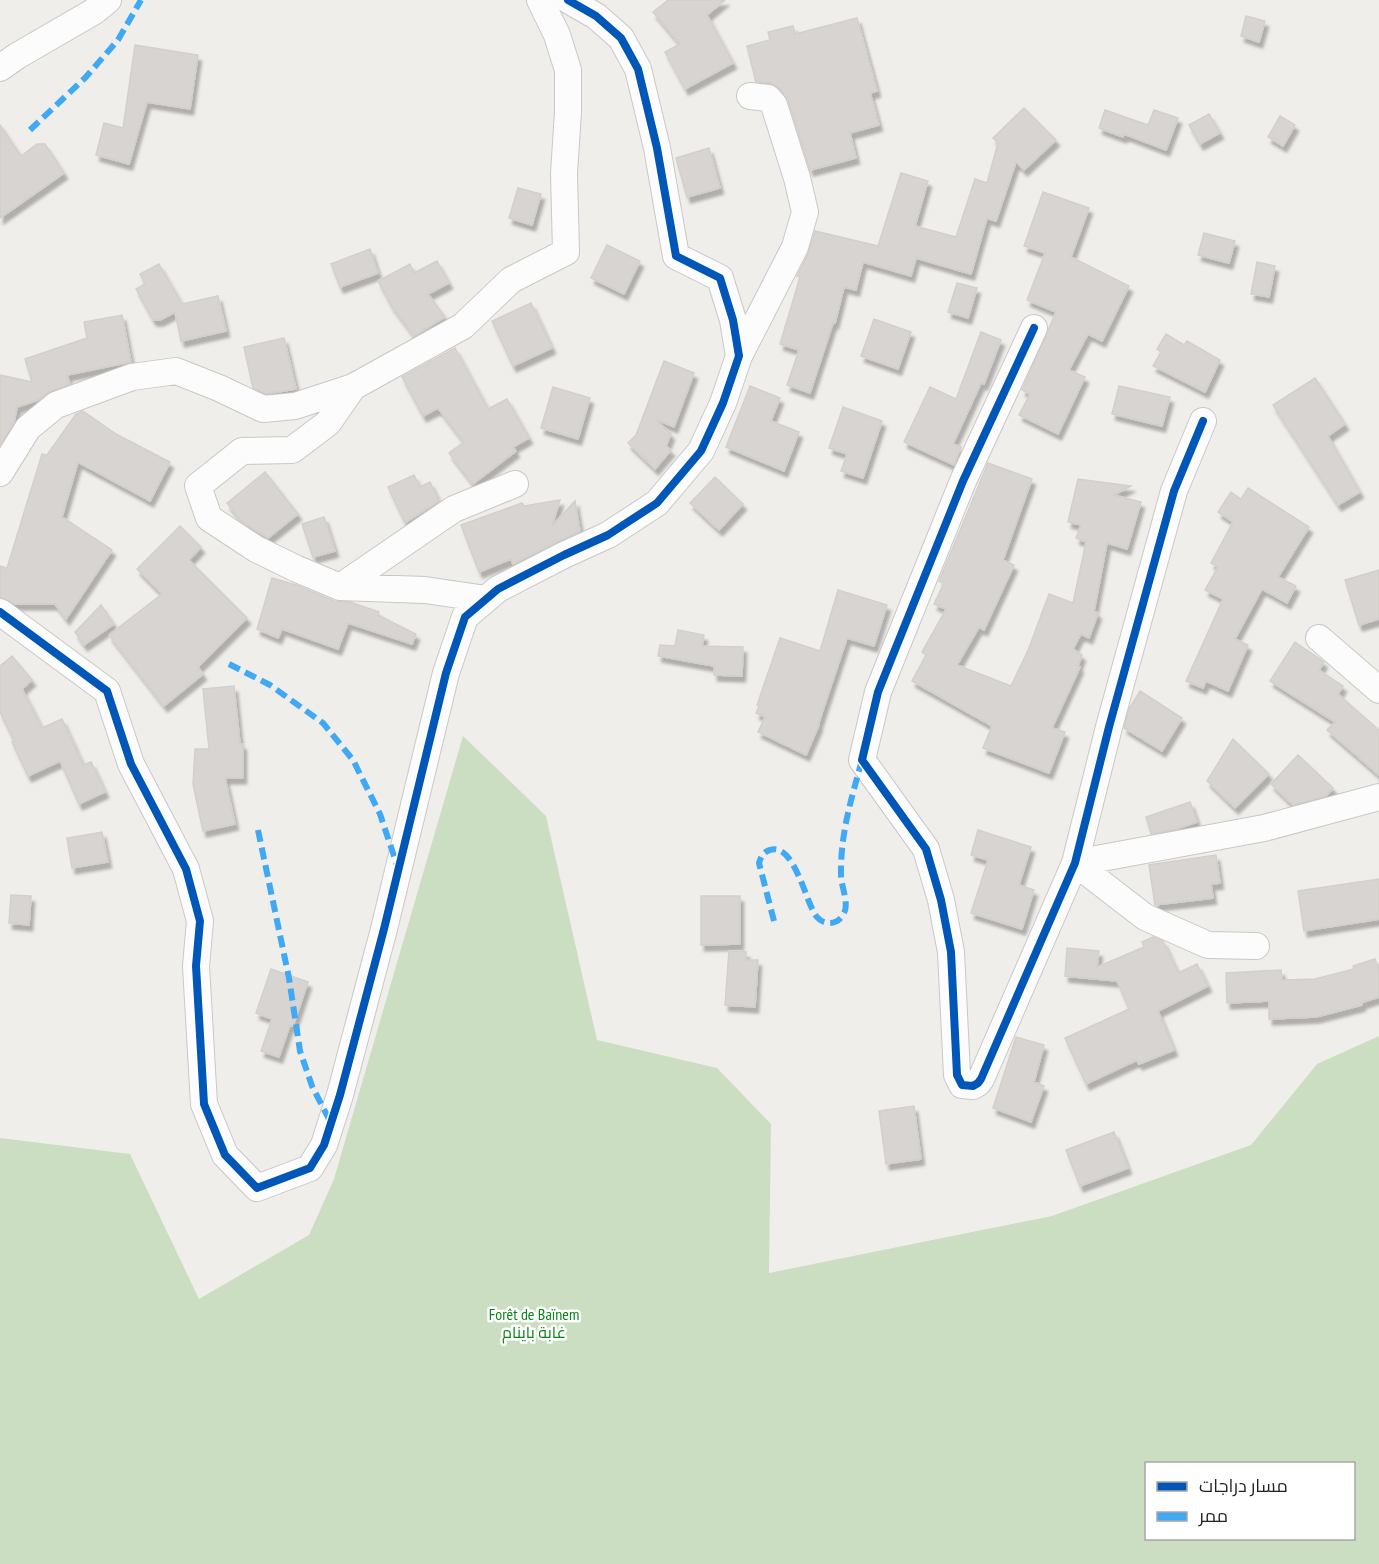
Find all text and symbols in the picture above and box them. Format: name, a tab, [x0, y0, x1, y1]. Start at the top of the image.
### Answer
park label: Forêt de Baïnem غابة باينام	[489, 1304, 579, 1344]
legend	[1145, 1462, 1355, 1540]
text: مسار دراجات	[1199, 1474, 1288, 1497]
text: ممر	[1198, 1504, 1228, 1527]

